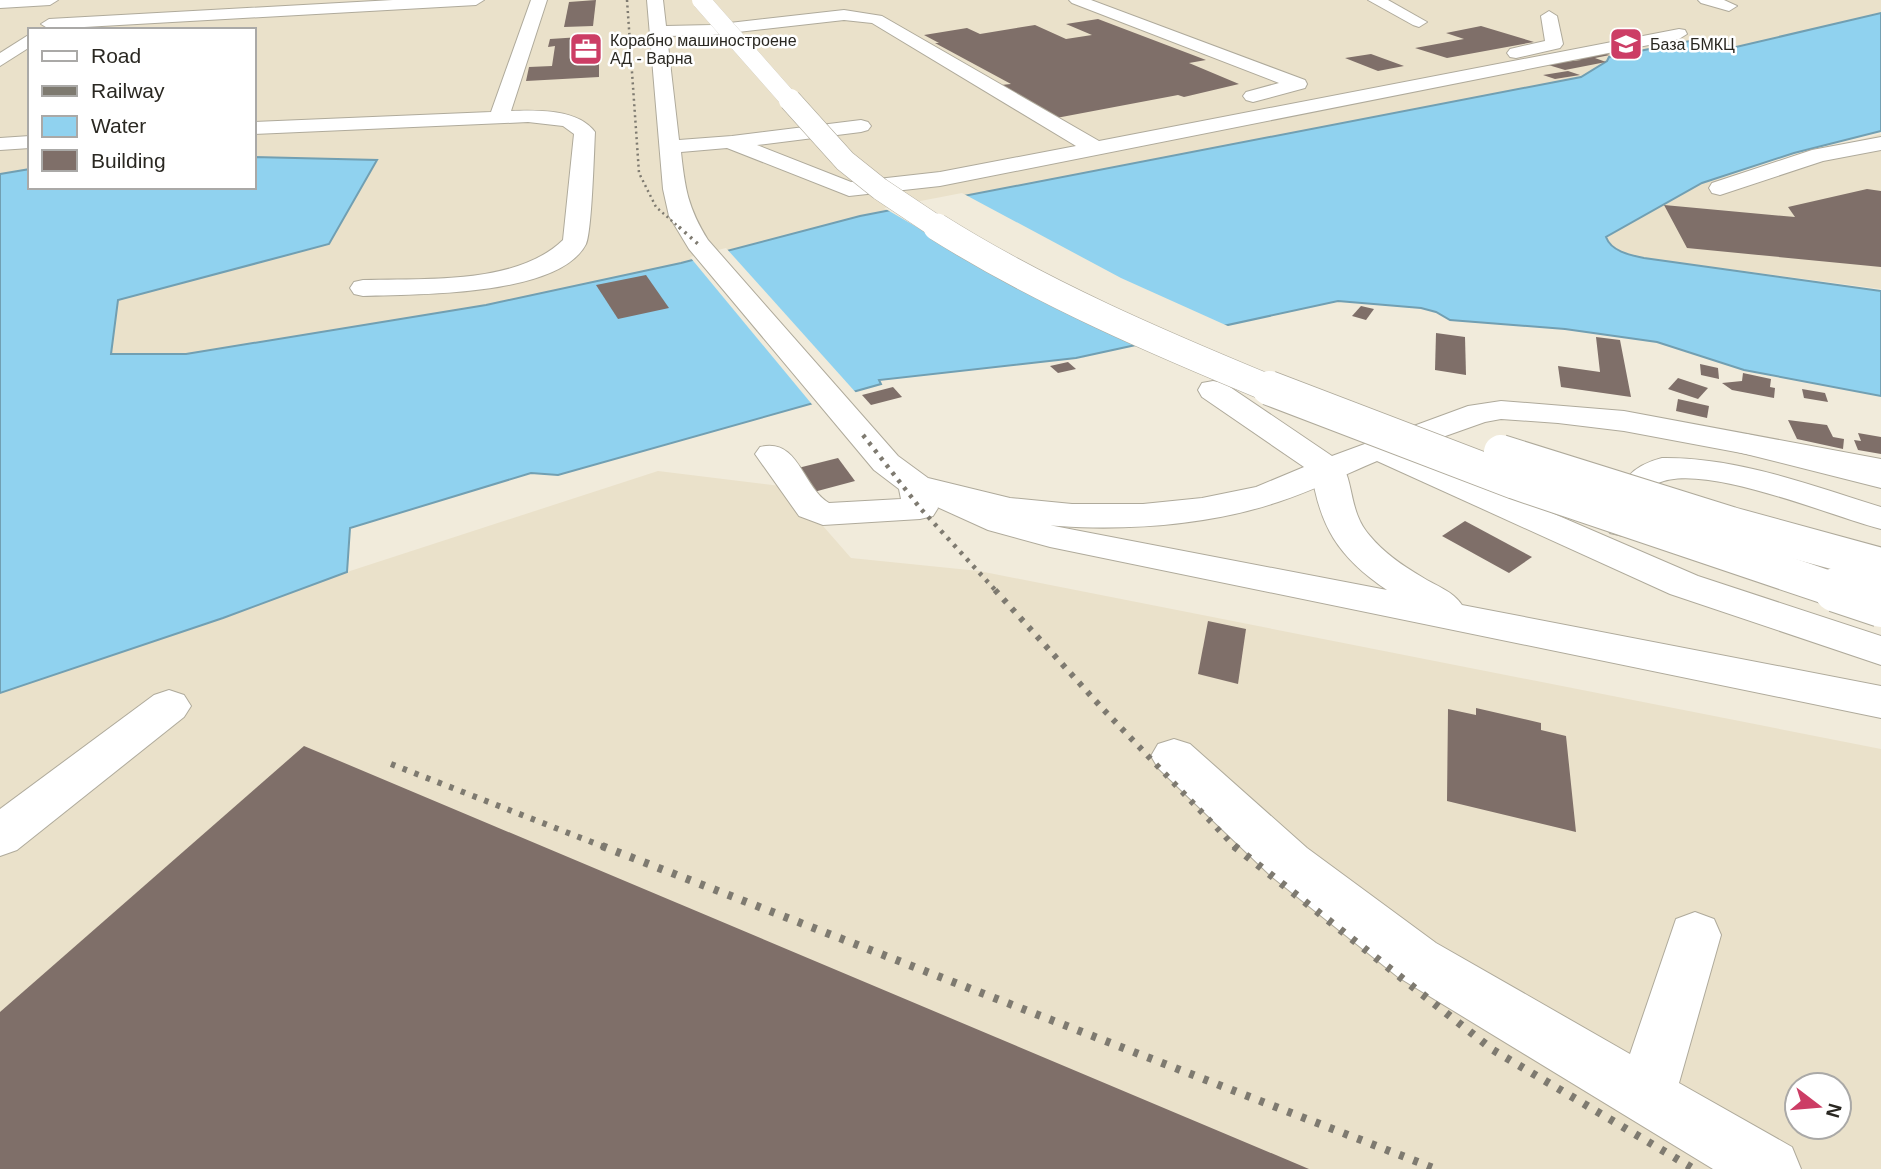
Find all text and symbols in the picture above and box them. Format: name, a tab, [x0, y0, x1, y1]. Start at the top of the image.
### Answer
school or university icon: База БМКЦ	[1607, 25, 1645, 63]
legend	[28, 28, 256, 189]
office icon: Корабно машиностроене АД - Варна	[567, 30, 605, 68]
place label: Корабно машиностроене АД - Варна	[610, 32, 797, 67]
place label: База БМКЦ	[1650, 36, 1735, 53]
text: Road	[91, 44, 141, 67]
text: Railway	[91, 79, 165, 102]
text: Water	[91, 114, 146, 137]
text: Building	[91, 149, 166, 172]
north arrow	[1783, 1071, 1853, 1141]
text: N	[1822, 1101, 1846, 1120]

